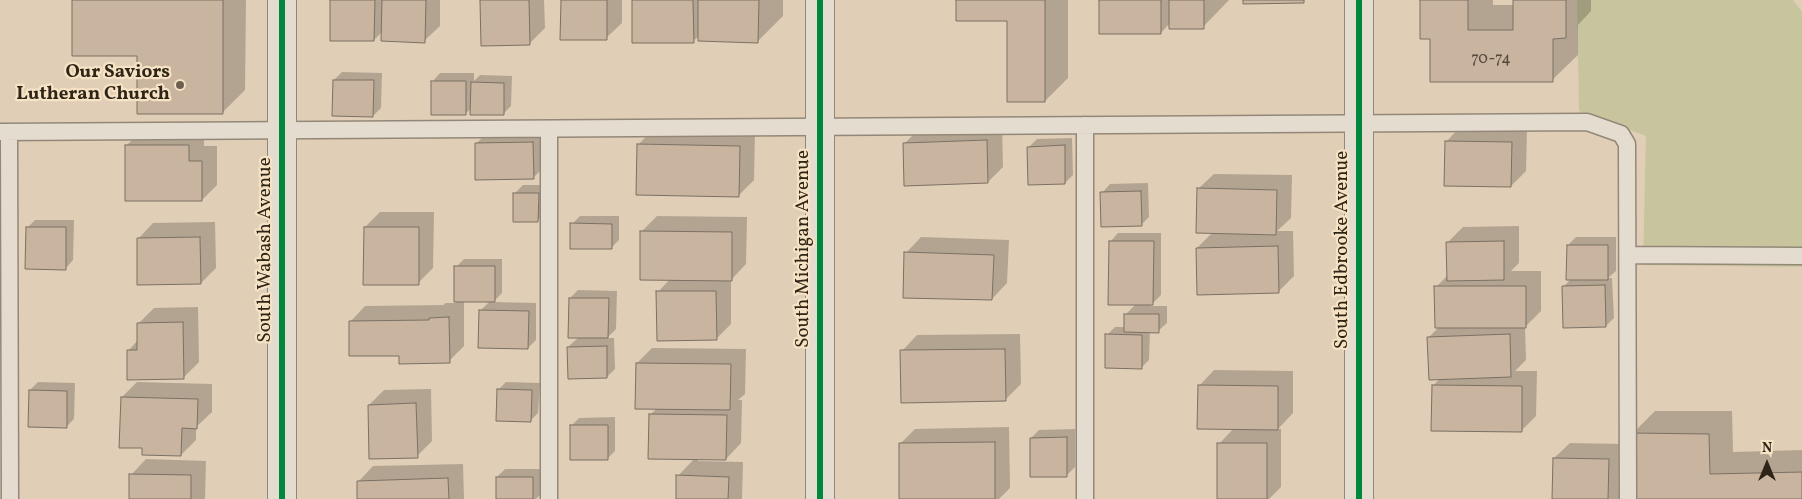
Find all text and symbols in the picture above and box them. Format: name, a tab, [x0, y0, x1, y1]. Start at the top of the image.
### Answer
house number: 70-74	[1471, 50, 1511, 70]
place label: Our Saviors Lutheran Church	[16, 63, 170, 107]
marker: Our Saviors Lutheran Church	[174, 79, 186, 91]
street label: South Michigan Avenue	[794, 150, 816, 348]
street label: South Edbrooke Avenue	[1333, 151, 1355, 349]
street label: South Wabash Avenue	[256, 157, 278, 343]
north arrow	[1742, 439, 1792, 489]
text: N	[1762, 439, 1772, 458]

